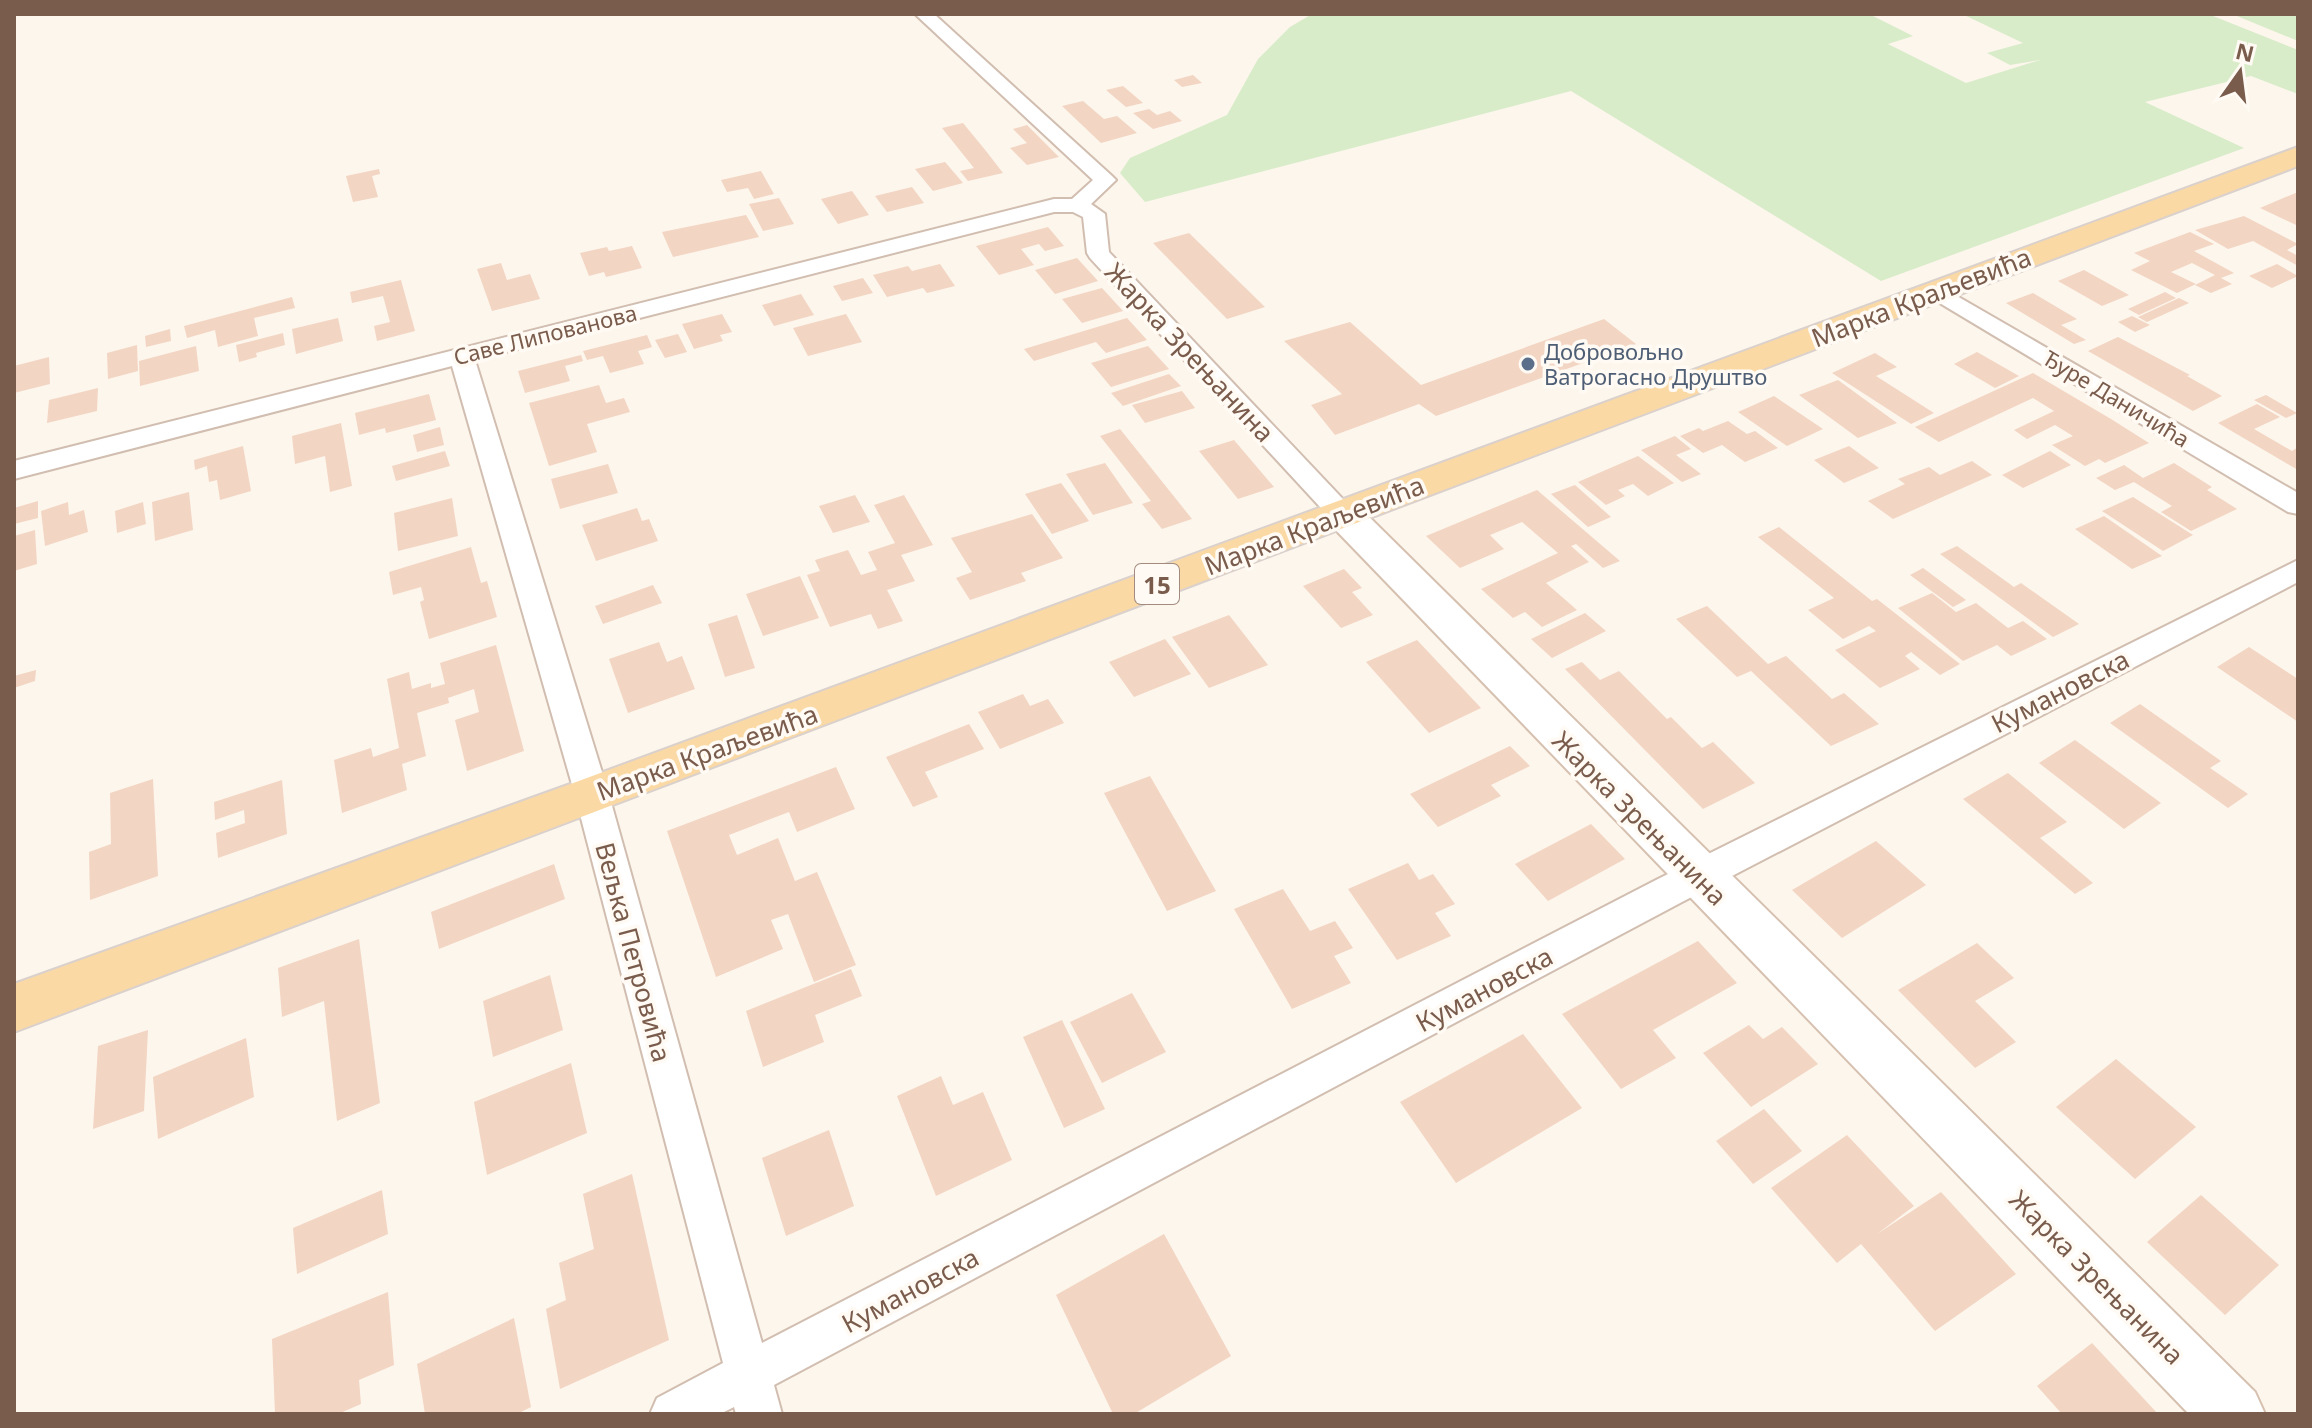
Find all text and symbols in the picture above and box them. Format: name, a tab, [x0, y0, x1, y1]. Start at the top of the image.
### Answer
north arrow	[2200, 32, 2280, 112]
text: N	[2233, 35, 2257, 68]
street label: Марка Краљевића	[1806, 238, 2036, 356]
street label: Жарка Зрењанина	[1097, 254, 1283, 450]
street label: Саве Липованова	[450, 297, 640, 371]
place label: Добровољно Ватрогасно Друштво	[1544, 336, 1767, 391]
street label: Ђуре Даничића	[2038, 343, 2196, 453]
marker: Добровољно Ватрогасно Друштво	[1519, 355, 1537, 373]
street label: Марка Краљевића	[1199, 466, 1429, 584]
road number: 15	[1135, 564, 1179, 604]
street label: Кумановска	[1985, 641, 2135, 741]
street label: Марка Краљевића	[591, 695, 823, 809]
street label: Жарка Зрењанина	[1545, 723, 1735, 913]
street label: Вељка Петровића	[587, 838, 681, 1066]
street label: Кумановска	[1409, 938, 1559, 1040]
street label: Жарка Зрењанина	[2002, 1182, 2192, 1372]
street label: Кумановска	[835, 1239, 985, 1341]

